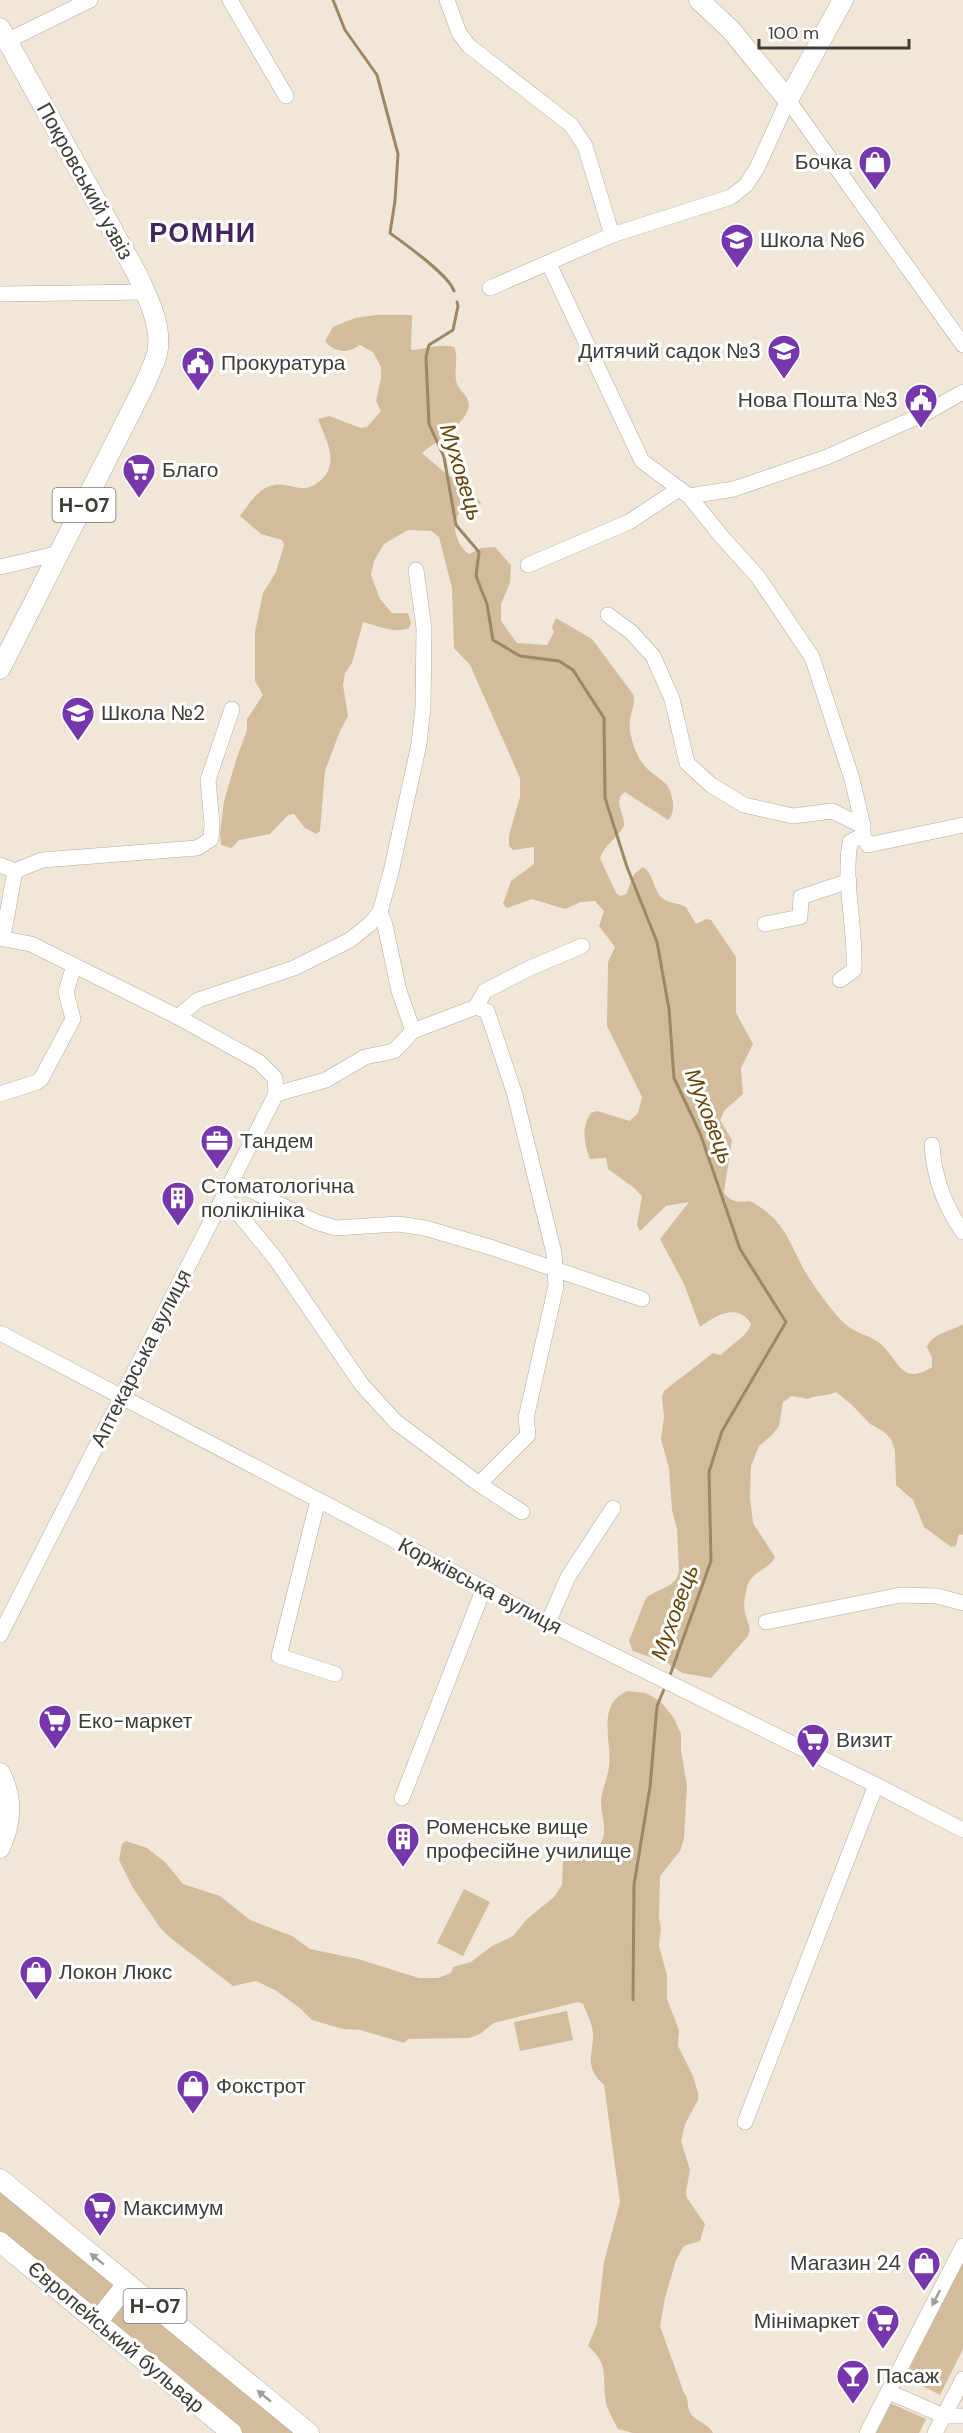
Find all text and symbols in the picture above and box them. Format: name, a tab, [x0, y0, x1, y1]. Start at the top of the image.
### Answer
scale bar	[759, 12, 909, 50]
text: 100 m	[768, 21, 819, 45]
street label: Покровський узвіз	[30, 97, 140, 265]
shop icon: Бочка	[857, 144, 893, 191]
place label: Бочка	[795, 148, 852, 176]
district label: РОМНИ	[149, 215, 257, 250]
school or university icon: Школа №6	[719, 222, 755, 269]
place label: Школа №6	[760, 226, 865, 254]
school or university icon: Дитячий садок №3	[766, 333, 802, 380]
place label: Дитячий садок №3	[578, 337, 761, 365]
public building icon: Прокуратура	[180, 345, 216, 392]
place label: Прокуратура	[221, 349, 346, 377]
public building icon: Нова Пошта №3	[903, 382, 939, 429]
place label: Нова Пошта №3	[738, 386, 898, 414]
water label: Муховець	[433, 420, 490, 524]
supermarket icon: Благо	[121, 452, 157, 499]
place label: Благо	[162, 456, 218, 484]
road number: Н-07	[52, 488, 116, 522]
school or university icon: Школа №2	[60, 695, 96, 742]
place label: Школа №2	[101, 699, 205, 727]
water label: Муховець	[678, 1064, 741, 1168]
office icon: Тандем	[199, 1123, 235, 1170]
place label: Тандем	[240, 1127, 314, 1155]
place label: Стоматологічна поліклініка	[201, 1172, 355, 1224]
building icon: Стоматологічна поліклініка	[160, 1180, 196, 1227]
street label: Аптекарська вулиця	[84, 1264, 198, 1452]
street label: Коржівська вулиця	[393, 1531, 567, 1641]
water label: Муховець	[644, 1560, 705, 1664]
supermarket icon: Еко-маркет	[37, 1703, 73, 1750]
place label: Еко-маркет	[78, 1707, 193, 1735]
supermarket icon: Визит	[795, 1722, 831, 1769]
place label: Визит	[836, 1726, 893, 1754]
place label: Роменське вище професійне училище	[426, 1813, 631, 1865]
building icon: Роменське вище професійне училище	[385, 1821, 421, 1868]
shop icon: Локон Люкс	[18, 1954, 54, 2001]
place label: Локон Люкс	[59, 1958, 172, 1986]
shop icon: Фокстрот	[175, 2068, 211, 2115]
place label: Фокстрот	[216, 2072, 306, 2100]
supermarket icon: Максимум	[82, 2190, 118, 2237]
place label: Максимум	[123, 2194, 223, 2222]
shop icon: Магазин 24	[906, 2245, 942, 2292]
place label: Магазин 24	[790, 2249, 901, 2277]
one-way arrow	[89, 2252, 105, 2265]
street label: Європейський бульвар	[22, 2255, 210, 2419]
road number: Н-07	[124, 2289, 186, 2323]
one-way arrow	[932, 2290, 941, 2307]
supermarket icon: Мінімаркет	[865, 2303, 901, 2350]
place label: Мінімаркет	[754, 2307, 860, 2335]
bar icon: Пасаж	[835, 2358, 871, 2405]
place label: Пасаж	[876, 2362, 939, 2390]
one-way arrow	[257, 2390, 272, 2403]

